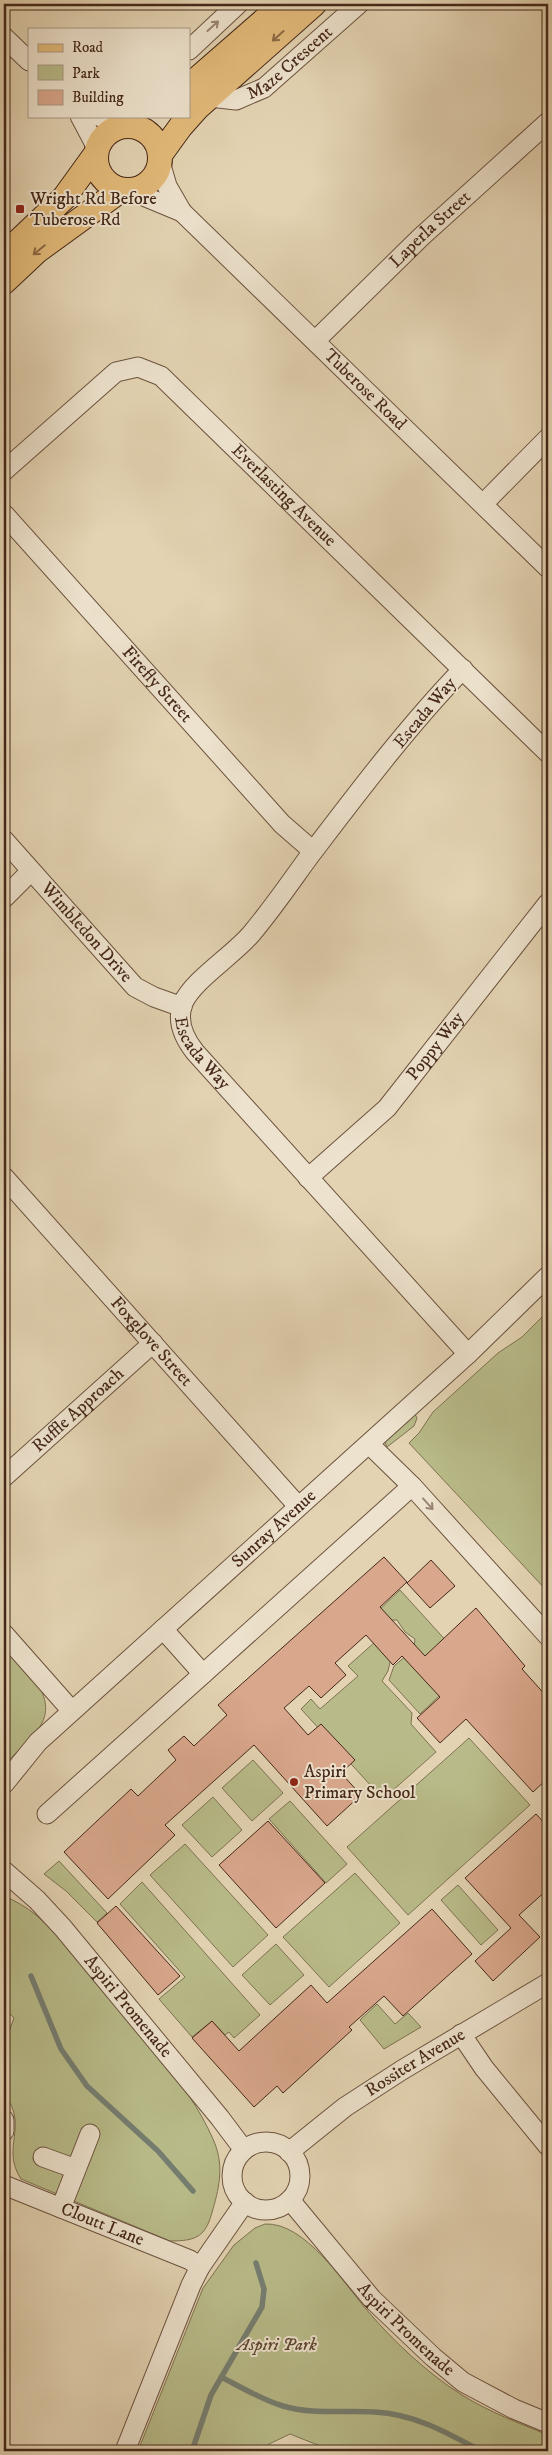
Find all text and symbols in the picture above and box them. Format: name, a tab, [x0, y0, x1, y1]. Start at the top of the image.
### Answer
one-way arrow	[206, 21, 219, 32]
street label: Maze Crescent	[244, 21, 338, 105]
legend	[28, 28, 190, 118]
one-way arrow	[271, 31, 284, 42]
text: Road	[72, 38, 104, 57]
text: Park	[72, 64, 101, 83]
text: Building	[72, 88, 124, 107]
street label: Laperla Street	[385, 186, 476, 273]
place label: Wright Rd Before Tuberose Rd	[29, 188, 157, 231]
marker: Wright Rd Before Tuberose Rd	[14, 203, 26, 215]
one-way arrow	[33, 244, 46, 256]
street label: Tuberose Road	[319, 345, 411, 435]
street label: Everlasting Avenue	[227, 440, 341, 551]
street label: Firefly Street	[117, 642, 197, 727]
street label: Escada Way	[389, 673, 461, 753]
street label: Wimbledon Drive	[35, 877, 137, 987]
street label: Poppy Way	[402, 1007, 469, 1085]
street label: Escada Way	[169, 1015, 235, 1095]
street label: Foxglove Street	[106, 1292, 197, 1391]
street label: Ruffle Approach	[28, 1363, 129, 1457]
street label: Sunray Avenue	[227, 1485, 321, 1573]
one-way arrow	[422, 1497, 433, 1510]
place label: Aspiri Primary School	[304, 1761, 416, 1804]
marker: Aspiri Primary School	[288, 1776, 300, 1788]
street label: Aspiri Promenade	[79, 1951, 177, 2062]
street label: Rossiter Avenue	[361, 2024, 469, 2102]
street label: Cloutt Lane	[58, 2198, 147, 2251]
street label: Aspiri Promenade	[352, 2278, 459, 2381]
park label: Aspiri Park	[235, 2334, 317, 2356]

